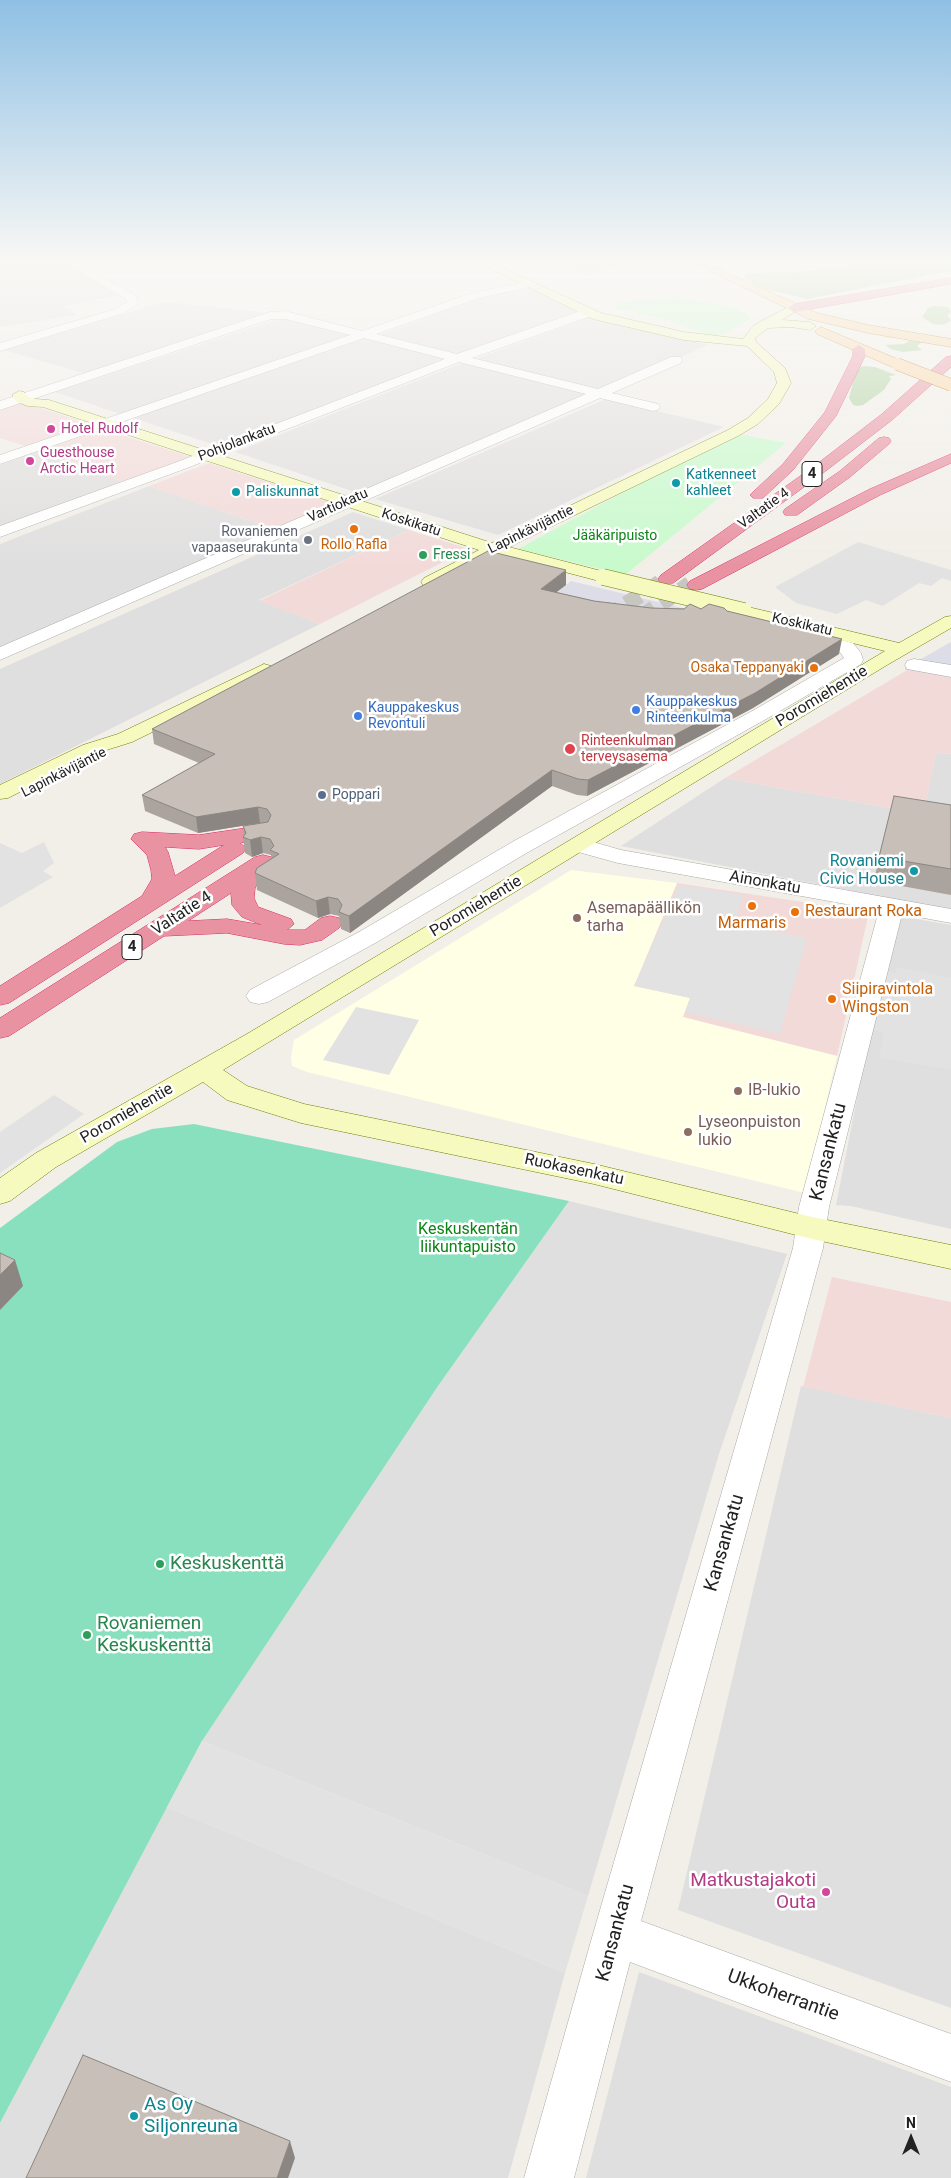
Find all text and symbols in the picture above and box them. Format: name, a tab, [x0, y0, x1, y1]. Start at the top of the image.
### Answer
place label: Hotel Rudolf	[61, 421, 138, 437]
street label: Pohjolankatu	[196, 421, 278, 465]
marker: Hotel Rudolf	[45, 423, 57, 435]
place label: Guesthouse Arctic Heart	[40, 445, 115, 478]
marker: Guesthouse Arctic Heart	[24, 455, 36, 467]
road number: 4	[802, 462, 822, 486]
place label: Katkenneet kahleet	[686, 467, 756, 500]
marker: Katkenneet kahleet	[670, 477, 682, 489]
place label: Paliskunnat	[246, 484, 319, 500]
street label: Vartiokatu	[305, 485, 371, 527]
street label: Valtatie 4	[735, 485, 793, 533]
marker: Paliskunnat	[230, 486, 242, 498]
street label: Lapinkävijäntie	[486, 502, 576, 558]
street label: Koskikatu	[379, 506, 443, 540]
marker: Rollo Rafla	[348, 523, 360, 535]
place label: Rovaniemen vapaaseurakunta	[191, 524, 298, 556]
park label: Jääkäripuisto	[573, 528, 657, 544]
marker: Rovaniemen vapaaseurakunta	[302, 534, 314, 546]
place label: Rollo Rafla	[321, 537, 387, 553]
place label: Fressi	[433, 547, 470, 563]
marker: Fressi	[417, 549, 429, 561]
street label: Koskikatu	[770, 610, 834, 640]
place label: Osaka Teppanyaki	[691, 660, 804, 676]
street label: Poromiehentie	[773, 662, 871, 732]
marker: Osaka Teppanyaki	[808, 662, 820, 674]
place label: Kauppakeskus Rinteenkulma	[646, 694, 737, 726]
place label: Kauppakeskus Revontuli	[368, 700, 459, 732]
marker: Kauppakeskus Rinteenkulma	[630, 704, 642, 716]
marker: Kauppakeskus Revontuli	[352, 710, 364, 722]
place label: Rinteenkulman terveysasema	[581, 733, 674, 766]
marker: Rinteenkulman terveysasema	[563, 742, 577, 756]
street label: Lapinkävijäntie	[19, 744, 109, 802]
place label: Poppari	[332, 787, 380, 803]
marker: Poppari	[316, 789, 328, 801]
place label: Rovaniemi Civic House	[820, 852, 904, 890]
marker: Rovaniemi Civic House	[908, 865, 920, 877]
street label: Ainonkatu	[728, 867, 802, 899]
street label: Poromiehentie	[427, 872, 525, 942]
street label: Valtatie 4	[149, 888, 215, 940]
place label: Asemapäällikön tarha	[587, 899, 701, 937]
marker: Marmaris	[746, 900, 758, 912]
place label: Restaurant Roka	[805, 902, 922, 922]
marker: Restaurant Roka	[789, 906, 801, 918]
marker: Asemapäällikön tarha	[571, 912, 583, 924]
place label: Marmaris	[718, 914, 786, 934]
road number: 4	[122, 934, 142, 960]
place label: Siipiravintola Wingston	[842, 980, 933, 1018]
marker: Siipiravintola Wingston	[826, 993, 838, 1005]
street label: Poromiehentie	[77, 1080, 177, 1148]
place label: IB-lukio	[748, 1081, 801, 1101]
marker: IB-lukio	[732, 1085, 744, 1097]
street label: Kansankatu	[806, 1101, 852, 1203]
place label: Lyseonpuiston lukio	[698, 1113, 801, 1151]
marker: Lyseonpuiston lukio	[682, 1126, 694, 1138]
street label: Ruokasenkatu	[523, 1150, 625, 1190]
park label: Keskuskentän liikuntapuisto	[418, 1220, 518, 1258]
street label: Kansankatu	[700, 1492, 750, 1594]
place label: Keskuskenttä	[170, 1553, 284, 1575]
marker: Keskuskenttä	[154, 1558, 166, 1570]
place label: Rovaniemen Keskuskenttä	[97, 1613, 211, 1657]
marker: Rovaniemen Keskuskenttä	[81, 1629, 93, 1641]
place label: Matkustajakoti Outa	[690, 1870, 816, 1914]
street label: Kansankatu	[592, 1882, 640, 1984]
marker: Matkustajakoti Outa	[820, 1886, 832, 1898]
street label: Ukkoherrantie	[724, 1965, 842, 2027]
place label: As Oy Siljonreuna	[144, 2094, 238, 2138]
marker: As Oy Siljonreuna	[128, 2110, 140, 2122]
north arrow	[886, 2113, 936, 2163]
text: N	[906, 2115, 916, 2131]

